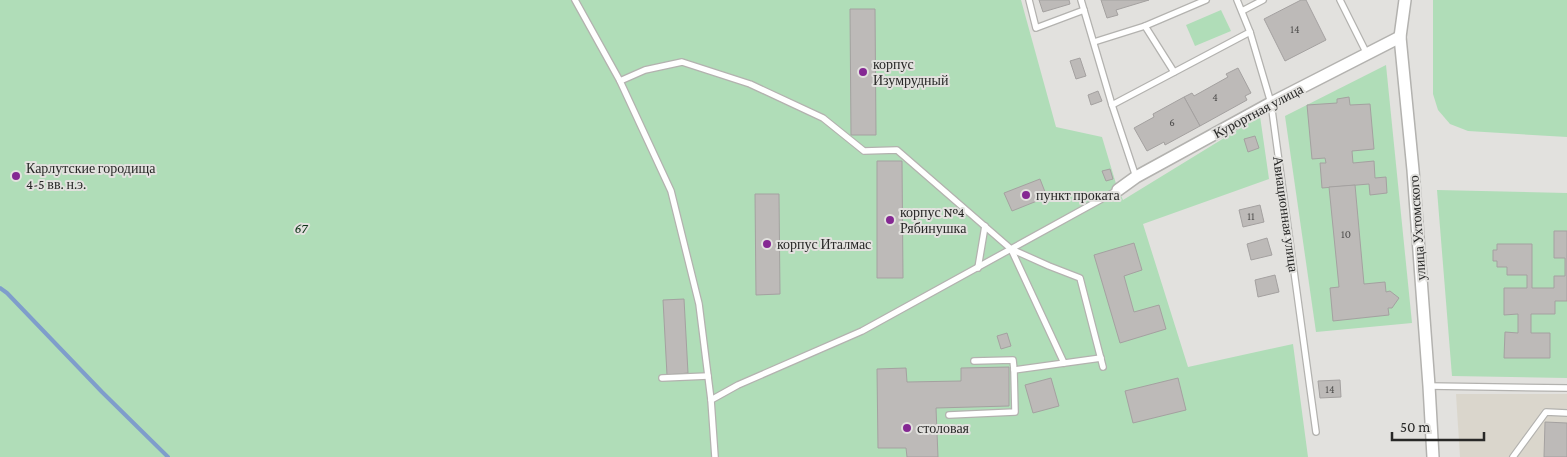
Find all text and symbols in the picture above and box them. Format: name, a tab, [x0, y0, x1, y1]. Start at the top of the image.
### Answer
house number: 14	[1290, 23, 1300, 35]
place label: корпус Изумрудный	[873, 56, 949, 88]
marker: корпус Изумрудный	[857, 66, 869, 78]
street label: Курортная улица	[1210, 80, 1306, 141]
house number: 4	[1212, 91, 1218, 103]
house number: 6	[1169, 116, 1175, 128]
street label: Авиационная улица	[1270, 155, 1302, 274]
place label: Карлутские городища 4-5 вв. н.э.	[26, 160, 156, 192]
marker: Карлутские городища 4-5 вв. н.э.	[10, 170, 22, 182]
street label: улица Ухтомского	[1405, 175, 1429, 281]
place label: пункт проката	[1036, 187, 1121, 203]
marker: пункт проката	[1020, 189, 1032, 201]
place label: корпус №4 Рябинушка	[900, 204, 967, 236]
house number: 11	[1247, 210, 1255, 222]
marker: корпус №4 Рябинушка	[884, 214, 896, 226]
park label: 67	[294, 220, 309, 236]
house number: 10	[1341, 228, 1351, 240]
place label: корпус Италмас	[777, 236, 871, 252]
marker: корпус Италмас	[761, 238, 773, 250]
house number: 14	[1325, 383, 1335, 395]
scale bar	[1392, 410, 1484, 442]
text: 50 m	[1400, 419, 1430, 435]
place label: столовая	[917, 420, 970, 436]
marker: столовая	[901, 422, 913, 434]

